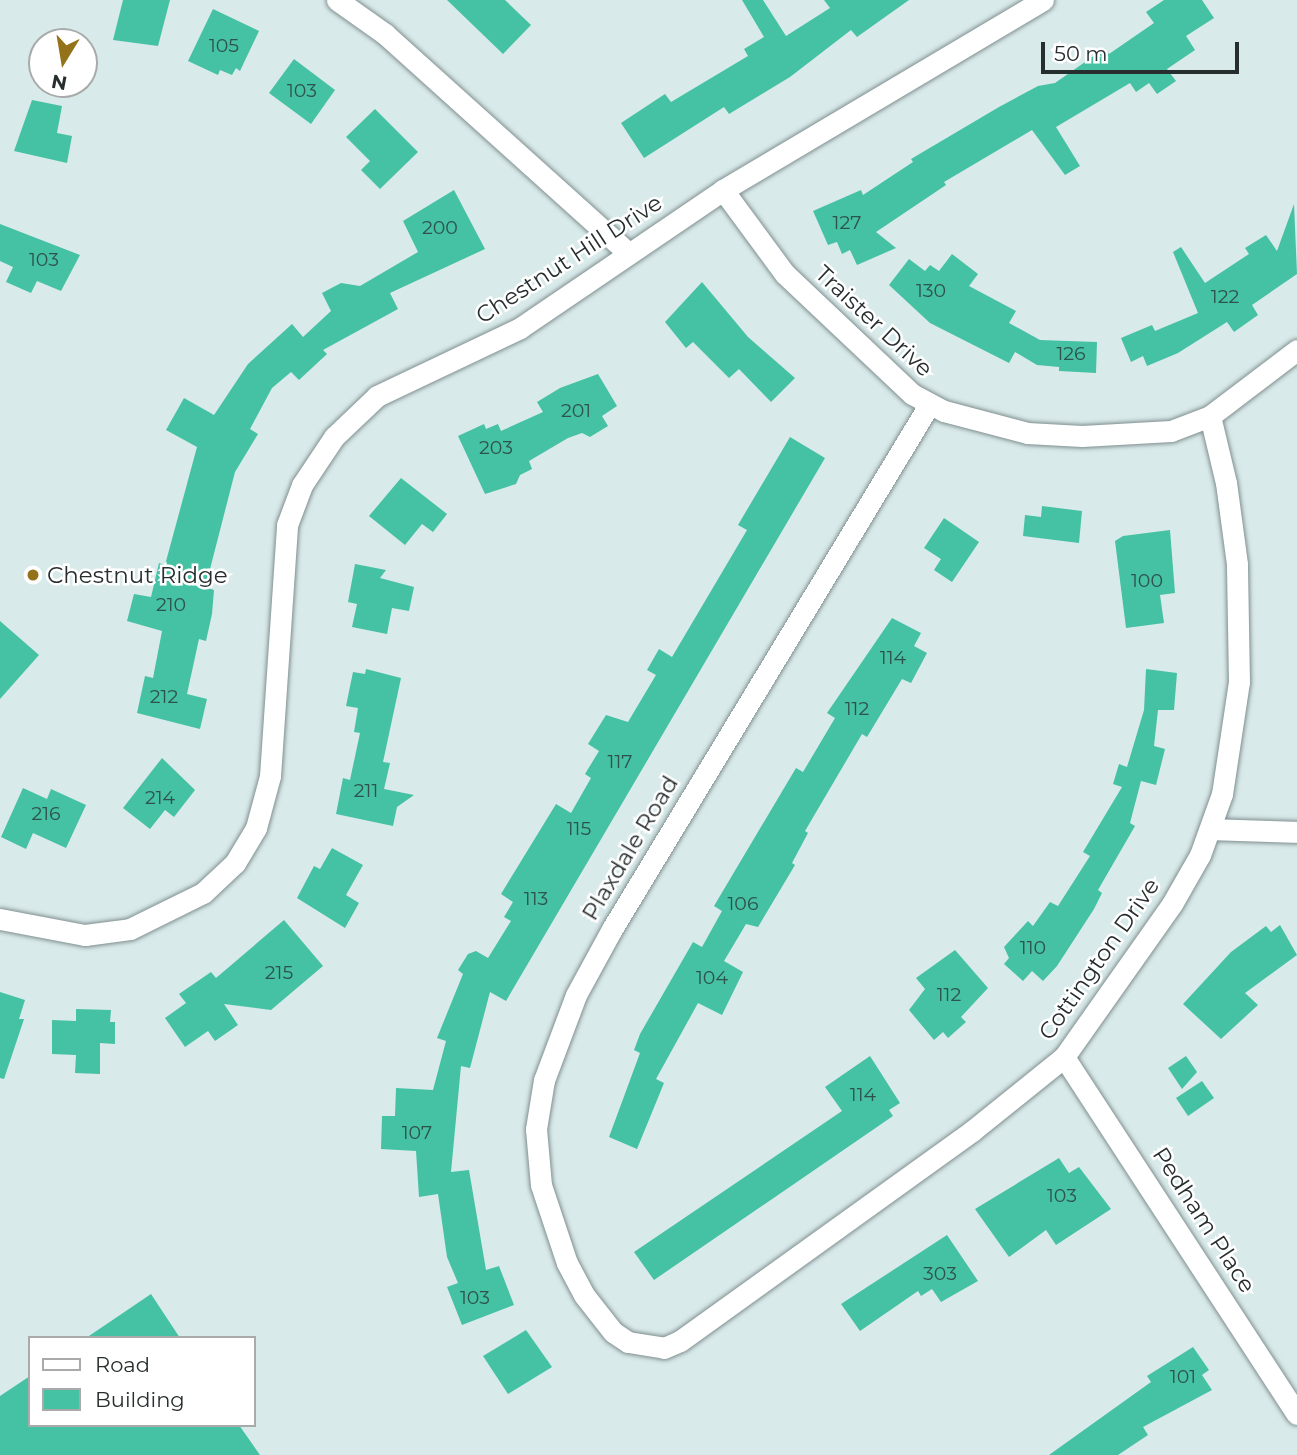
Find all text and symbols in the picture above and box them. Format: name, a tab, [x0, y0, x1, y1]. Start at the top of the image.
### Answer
north arrow	[28, 28, 98, 98]
scale bar	[1045, 28, 1243, 72]
house number: 105	[209, 35, 239, 57]
text: 50 m	[1054, 41, 1108, 66]
text: N	[50, 69, 69, 95]
house number: 103	[287, 80, 317, 102]
street label: Chestnut Hill Drive	[471, 189, 667, 329]
house number: 127	[833, 212, 861, 234]
house number: 200	[422, 217, 458, 239]
house number: 103	[29, 249, 59, 271]
street label: Traister Drive	[810, 260, 938, 382]
house number: 130	[916, 280, 946, 302]
house number: 122	[1211, 286, 1239, 308]
house number: 126	[1056, 343, 1086, 365]
house number: 201	[561, 400, 591, 422]
house number: 203	[479, 437, 513, 459]
place label: Chestnut Ridge	[47, 561, 228, 589]
marker: Chestnut Ridge	[25, 567, 41, 583]
house number: 100	[1131, 570, 1163, 592]
house number: 210	[156, 594, 186, 616]
house number: 114	[880, 647, 906, 669]
house number: 212	[150, 686, 178, 708]
house number: 112	[845, 698, 869, 720]
house number: 117	[608, 751, 632, 773]
street label: Plaxdale Road	[576, 771, 684, 925]
house number: 211	[354, 780, 378, 802]
house number: 214	[145, 787, 175, 809]
house number: 216	[31, 803, 61, 825]
house number: 115	[567, 818, 591, 840]
street label: Cottington Drive	[1033, 873, 1165, 1045]
house number: 113	[524, 888, 548, 910]
house number: 106	[727, 893, 759, 915]
house number: 110	[1020, 937, 1046, 959]
house number: 215	[265, 962, 293, 984]
house number: 104	[696, 967, 728, 989]
house number: 112	[937, 984, 961, 1006]
house number: 114	[850, 1084, 876, 1106]
house number: 107	[402, 1122, 432, 1144]
street label: Pedham Place	[1147, 1142, 1261, 1298]
house number: 103	[1047, 1185, 1077, 1207]
house number: 303	[923, 1263, 957, 1285]
house number: 103	[460, 1287, 490, 1309]
legend	[28, 1336, 256, 1427]
text: Road	[95, 1352, 150, 1377]
house number: 101	[1170, 1366, 1196, 1388]
text: Building	[95, 1387, 185, 1412]

